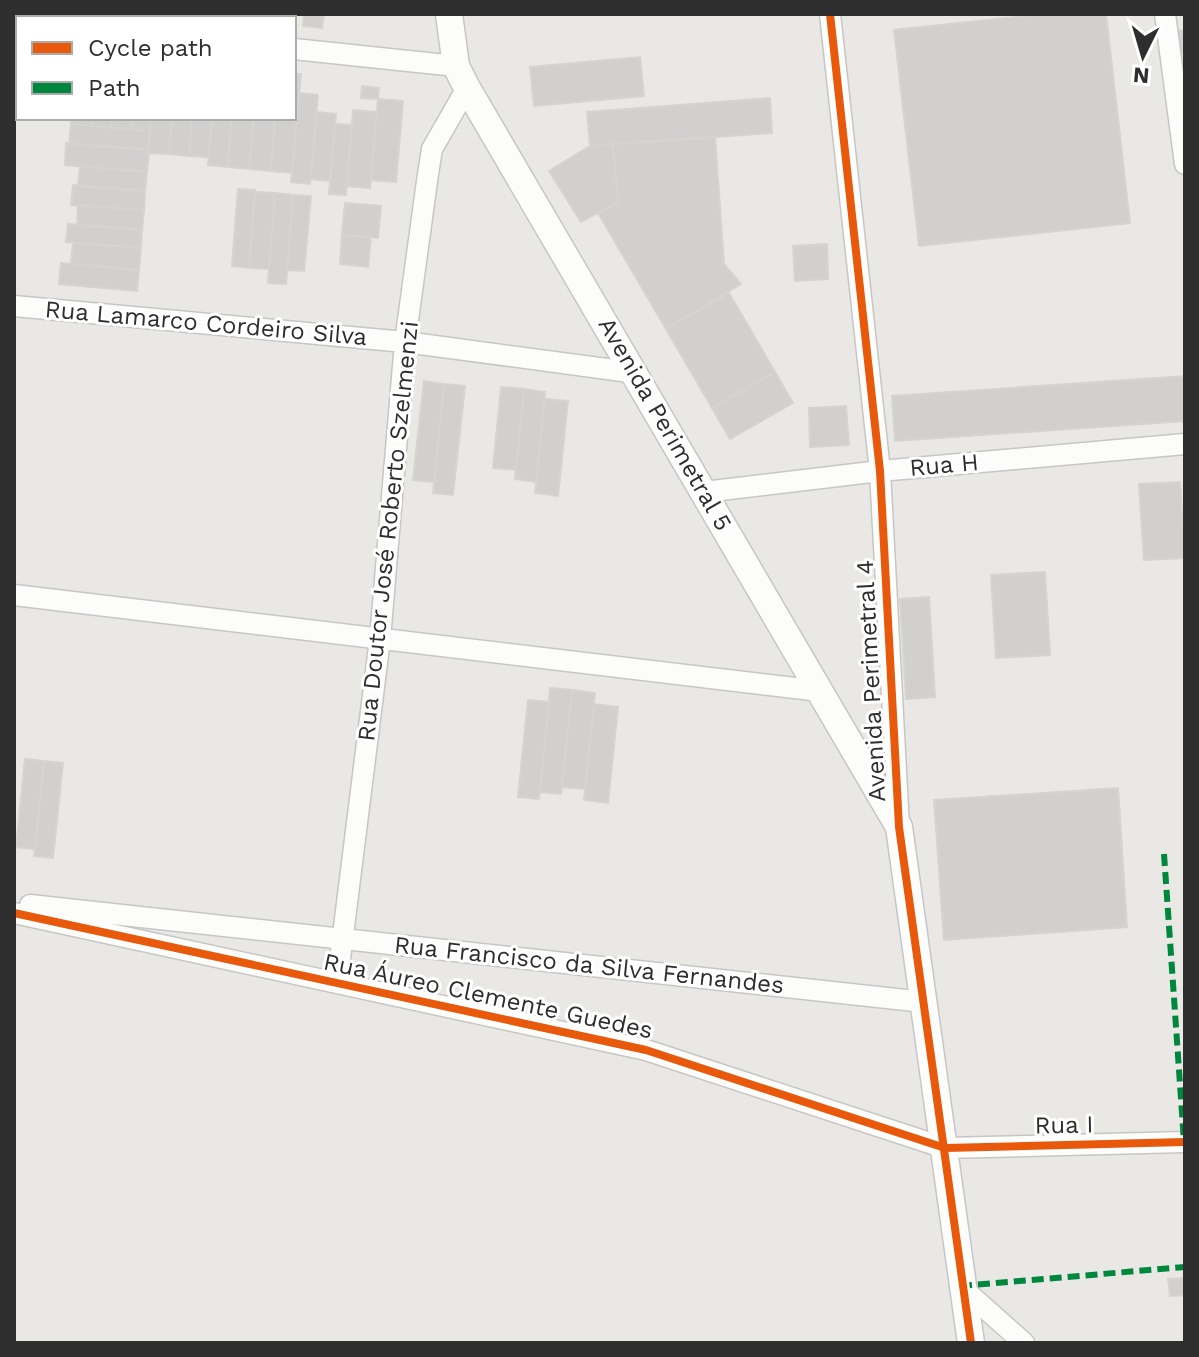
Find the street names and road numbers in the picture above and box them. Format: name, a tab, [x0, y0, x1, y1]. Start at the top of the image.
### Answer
street label: Rua Lamarco Cordeiro Silva	[44, 295, 368, 351]
street label: Avenida Perimetral 5	[593, 312, 737, 536]
street label: Rua Doutor José Roberto Szelmenzi	[352, 319, 424, 743]
street label: Rua H	[908, 448, 980, 482]
street label: Avenida Perimetral 4	[851, 559, 891, 803]
street label: Rua Francisco da Silva Fernandes	[393, 931, 785, 999]
street label: Rua Áureo Clemente Guedes	[321, 947, 655, 1045]
street label: Rua I	[1034, 1110, 1094, 1140]

